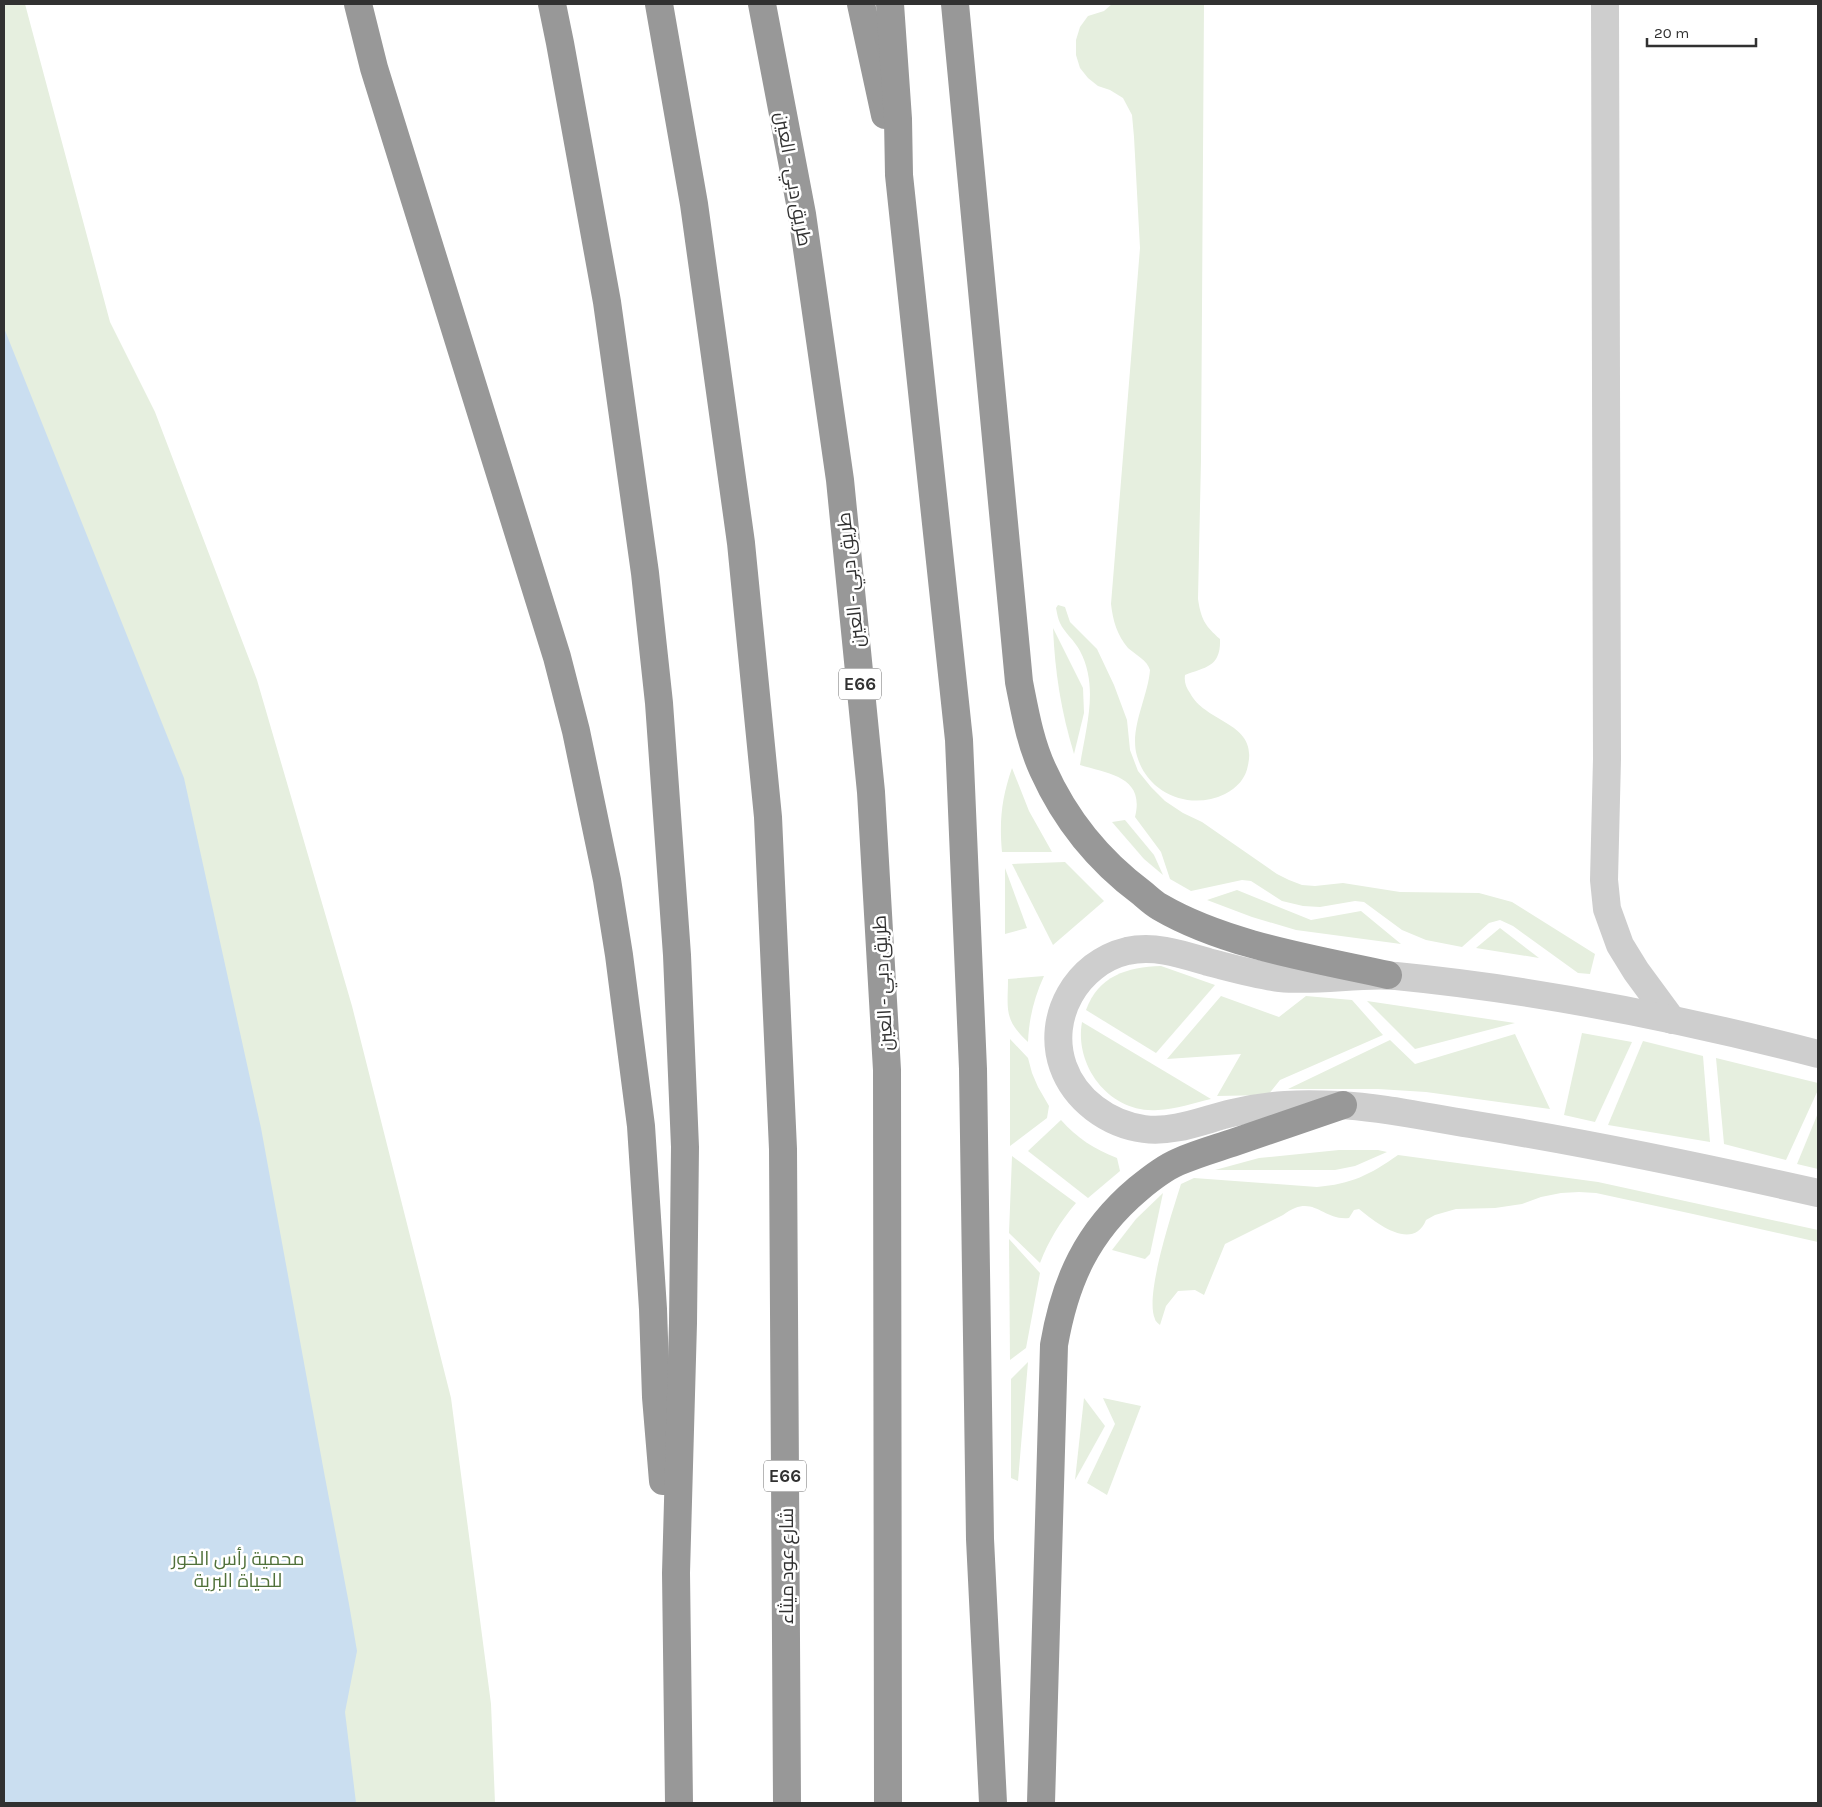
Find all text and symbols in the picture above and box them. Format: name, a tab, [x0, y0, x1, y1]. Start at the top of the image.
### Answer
scale bar	[1647, 15, 1756, 47]
text: 20 m	[1654, 24, 1689, 42]
street label: طريق دبي - العين	[767, 110, 816, 249]
street label: طريق دبي - العين	[833, 511, 872, 649]
road number: E66	[839, 669, 881, 700]
street label: طريق دبي - العين	[868, 914, 901, 1051]
road number: E66	[764, 1460, 806, 1492]
street label: شارع عود ميثاء	[776, 1508, 800, 1624]
park label: محمية رأس الخور للحياة البرية	[171, 1547, 304, 1592]

